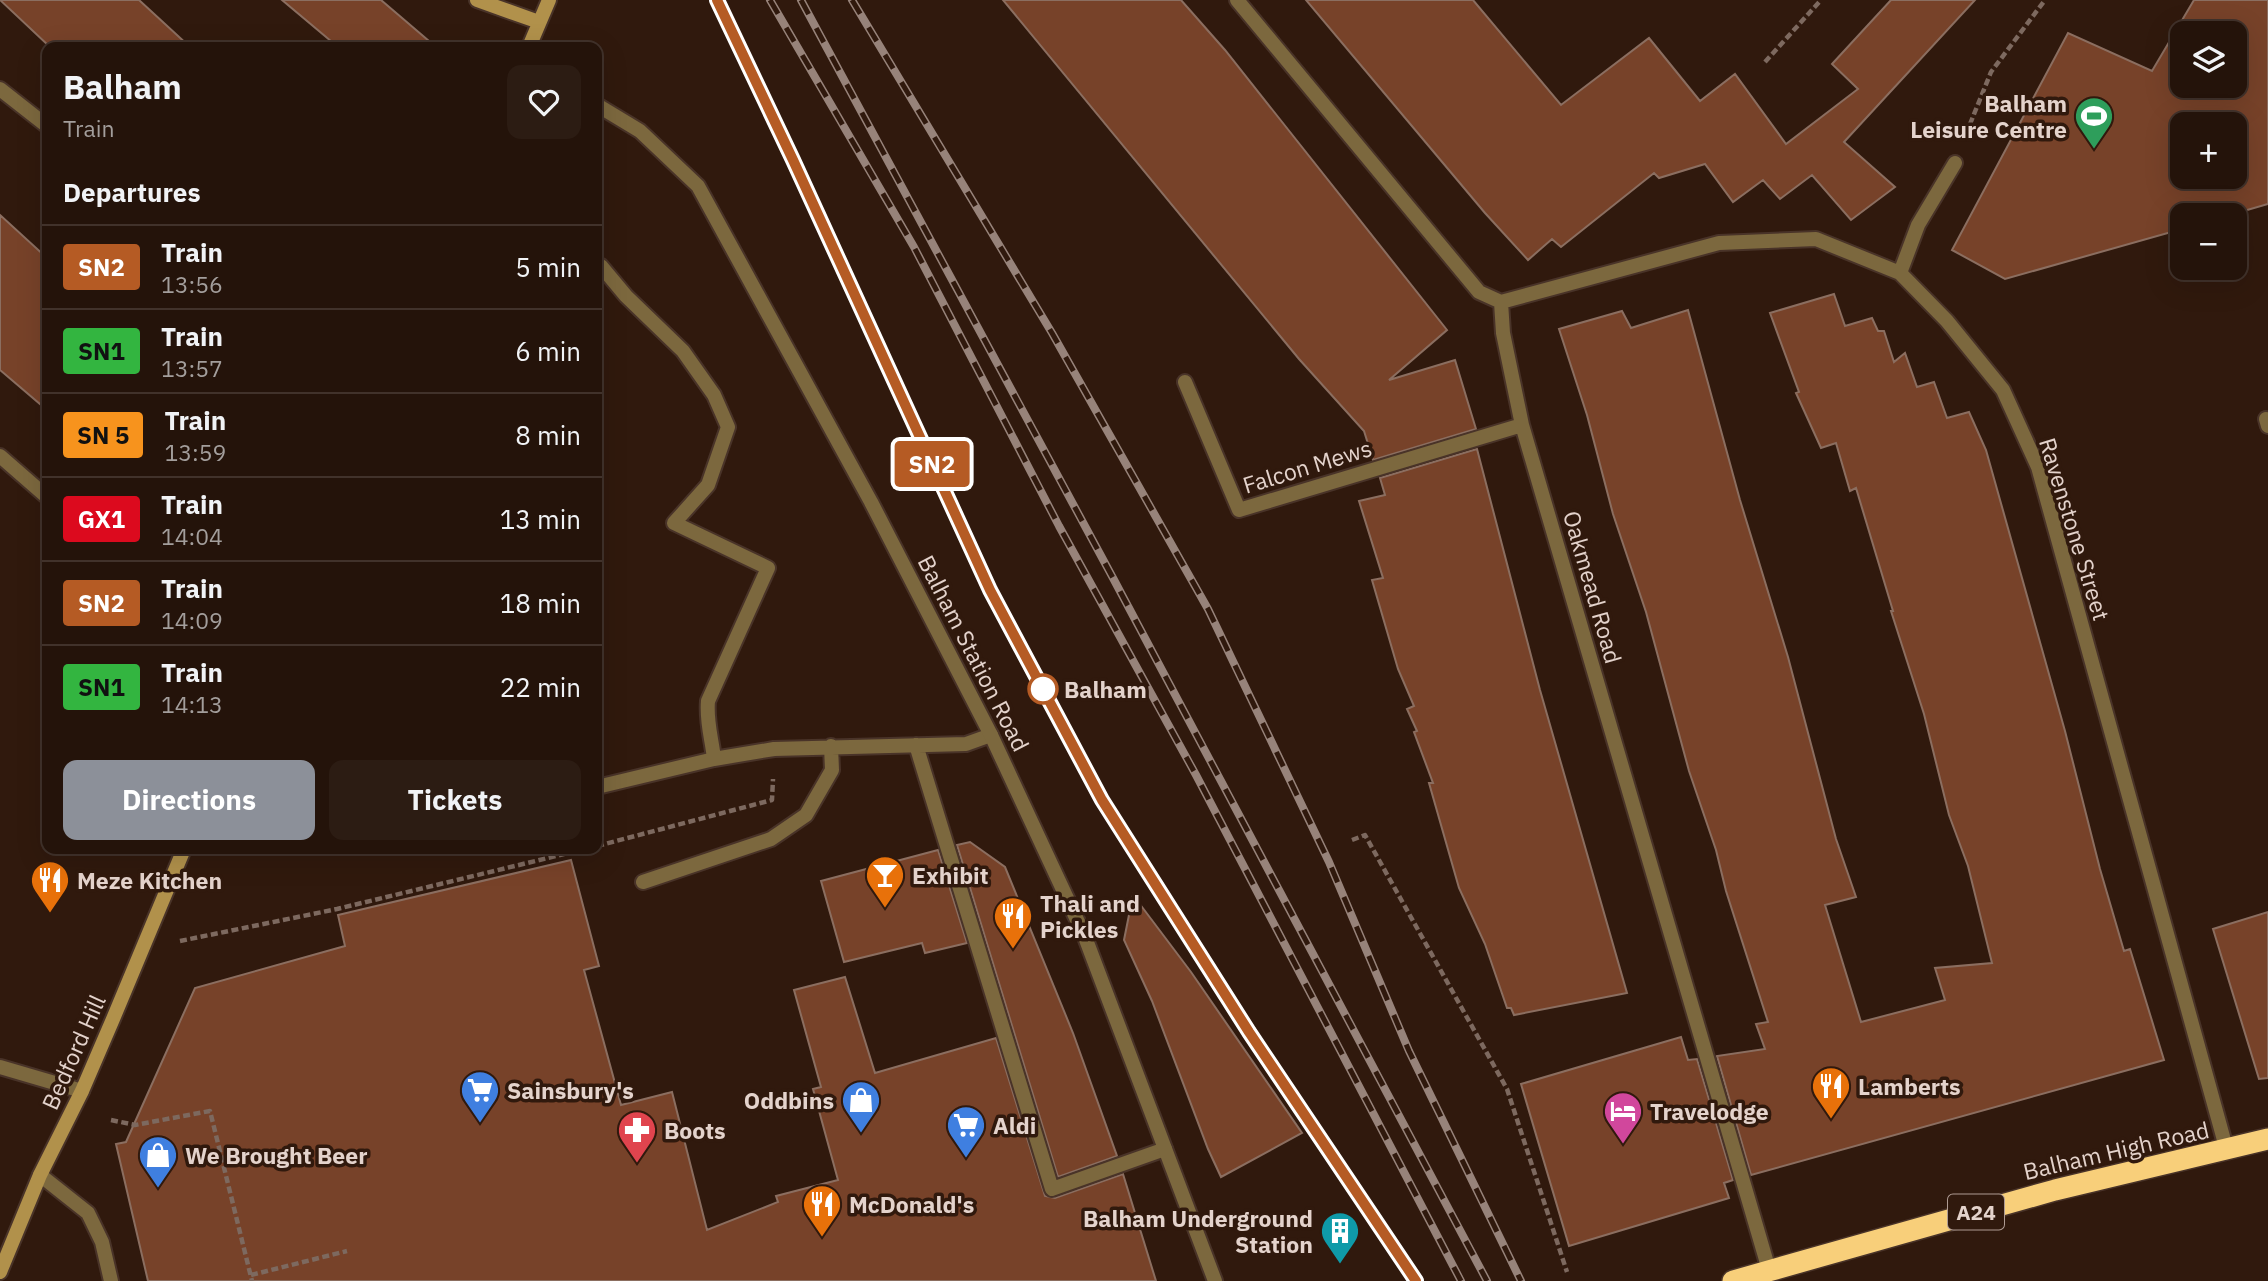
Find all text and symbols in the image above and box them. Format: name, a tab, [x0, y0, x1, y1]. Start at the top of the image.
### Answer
map controls	[2170, 21, 2247, 280]
button: layers	[2170, 21, 2247, 98]
text: Balham	[63, 65, 182, 108]
button: heart	[507, 65, 581, 139]
place label: Balham Leisure Centre	[1910, 88, 2067, 144]
sports icon: Balham Leisure Centre	[2073, 95, 2115, 150]
button: +	[2170, 112, 2247, 189]
text: Train	[63, 113, 115, 143]
text: Departures	[63, 175, 201, 209]
button: −	[2170, 203, 2247, 280]
text: Train	[161, 235, 223, 269]
text: 5 min	[515, 250, 581, 284]
text: SN2	[78, 251, 125, 283]
text: 13:56	[161, 269, 223, 299]
text: Train	[161, 319, 223, 353]
text: 6 min	[515, 334, 581, 368]
text: SN1	[78, 335, 125, 367]
text: 13:57	[161, 353, 223, 383]
text: Train	[164, 403, 226, 437]
text: 8 min	[515, 418, 581, 452]
text: SN 5	[77, 419, 129, 451]
street label: Falcon Mews	[1239, 432, 1375, 500]
street label: Ravenstone Street	[2033, 434, 2117, 624]
text: 13:59	[164, 437, 226, 467]
line badge: SN2	[892, 441, 972, 487]
text: SN2	[909, 448, 955, 480]
text: Train	[161, 487, 223, 521]
text: 13 min	[500, 502, 581, 536]
text: GX1	[78, 503, 125, 535]
street label: Oakmead Road	[1557, 507, 1629, 667]
text: 14:04	[161, 521, 223, 551]
street label: Balham Station Road	[912, 550, 1036, 756]
text: Train	[161, 571, 223, 605]
text: 18 min	[500, 586, 581, 620]
text: SN2	[78, 587, 125, 619]
text: 14:09	[161, 605, 223, 635]
text: Train	[161, 655, 223, 689]
text: 22 min	[500, 670, 581, 704]
text: SN1	[78, 671, 125, 703]
marker: Balham	[1028, 674, 1058, 704]
place label: Balham	[1064, 674, 1147, 704]
text: 14:13	[161, 689, 223, 719]
button: Directions	[63, 760, 315, 840]
button: Tickets	[329, 760, 581, 840]
bar icon: Exhibit	[864, 854, 906, 909]
restaurant icon: Meze Kitchen	[29, 859, 71, 914]
place label: Exhibit	[912, 860, 989, 890]
place label: Meze Kitchen	[77, 865, 222, 895]
place label: Thali and Pickles	[1040, 888, 1140, 944]
restaurant icon: Thali and Pickles	[992, 895, 1034, 950]
street label: Bedford Hill	[34, 990, 112, 1114]
restaurant icon: Lamberts	[1810, 1065, 1852, 1120]
supermarket icon: Sainsbury's	[459, 1069, 501, 1124]
place label: Lamberts	[1858, 1071, 1961, 1101]
place label: Sainsbury's	[507, 1075, 634, 1105]
shop icon: Oddbins	[840, 1079, 882, 1134]
place label: Oddbins	[744, 1085, 834, 1115]
hotel icon: Travelodge	[1602, 1090, 1644, 1145]
place label: Travelodge	[1650, 1096, 1769, 1126]
supermarket icon: Aldi	[945, 1104, 987, 1159]
pharmacy icon: Boots	[616, 1109, 658, 1164]
place label: Aldi	[993, 1110, 1036, 1140]
street label: Balham High Road	[2020, 1114, 2212, 1186]
place label: Boots	[664, 1115, 726, 1145]
shop icon: We Brought Beer	[137, 1134, 179, 1189]
place label: We Brought Beer	[185, 1140, 367, 1170]
restaurant icon: McDonald's	[801, 1183, 843, 1238]
place label: McDonald's	[849, 1189, 974, 1219]
road number: A24	[1948, 1194, 2004, 1230]
place label: Balham Underground Station	[1083, 1203, 1313, 1259]
building icon: Balham Underground Station	[1319, 1210, 1361, 1265]

